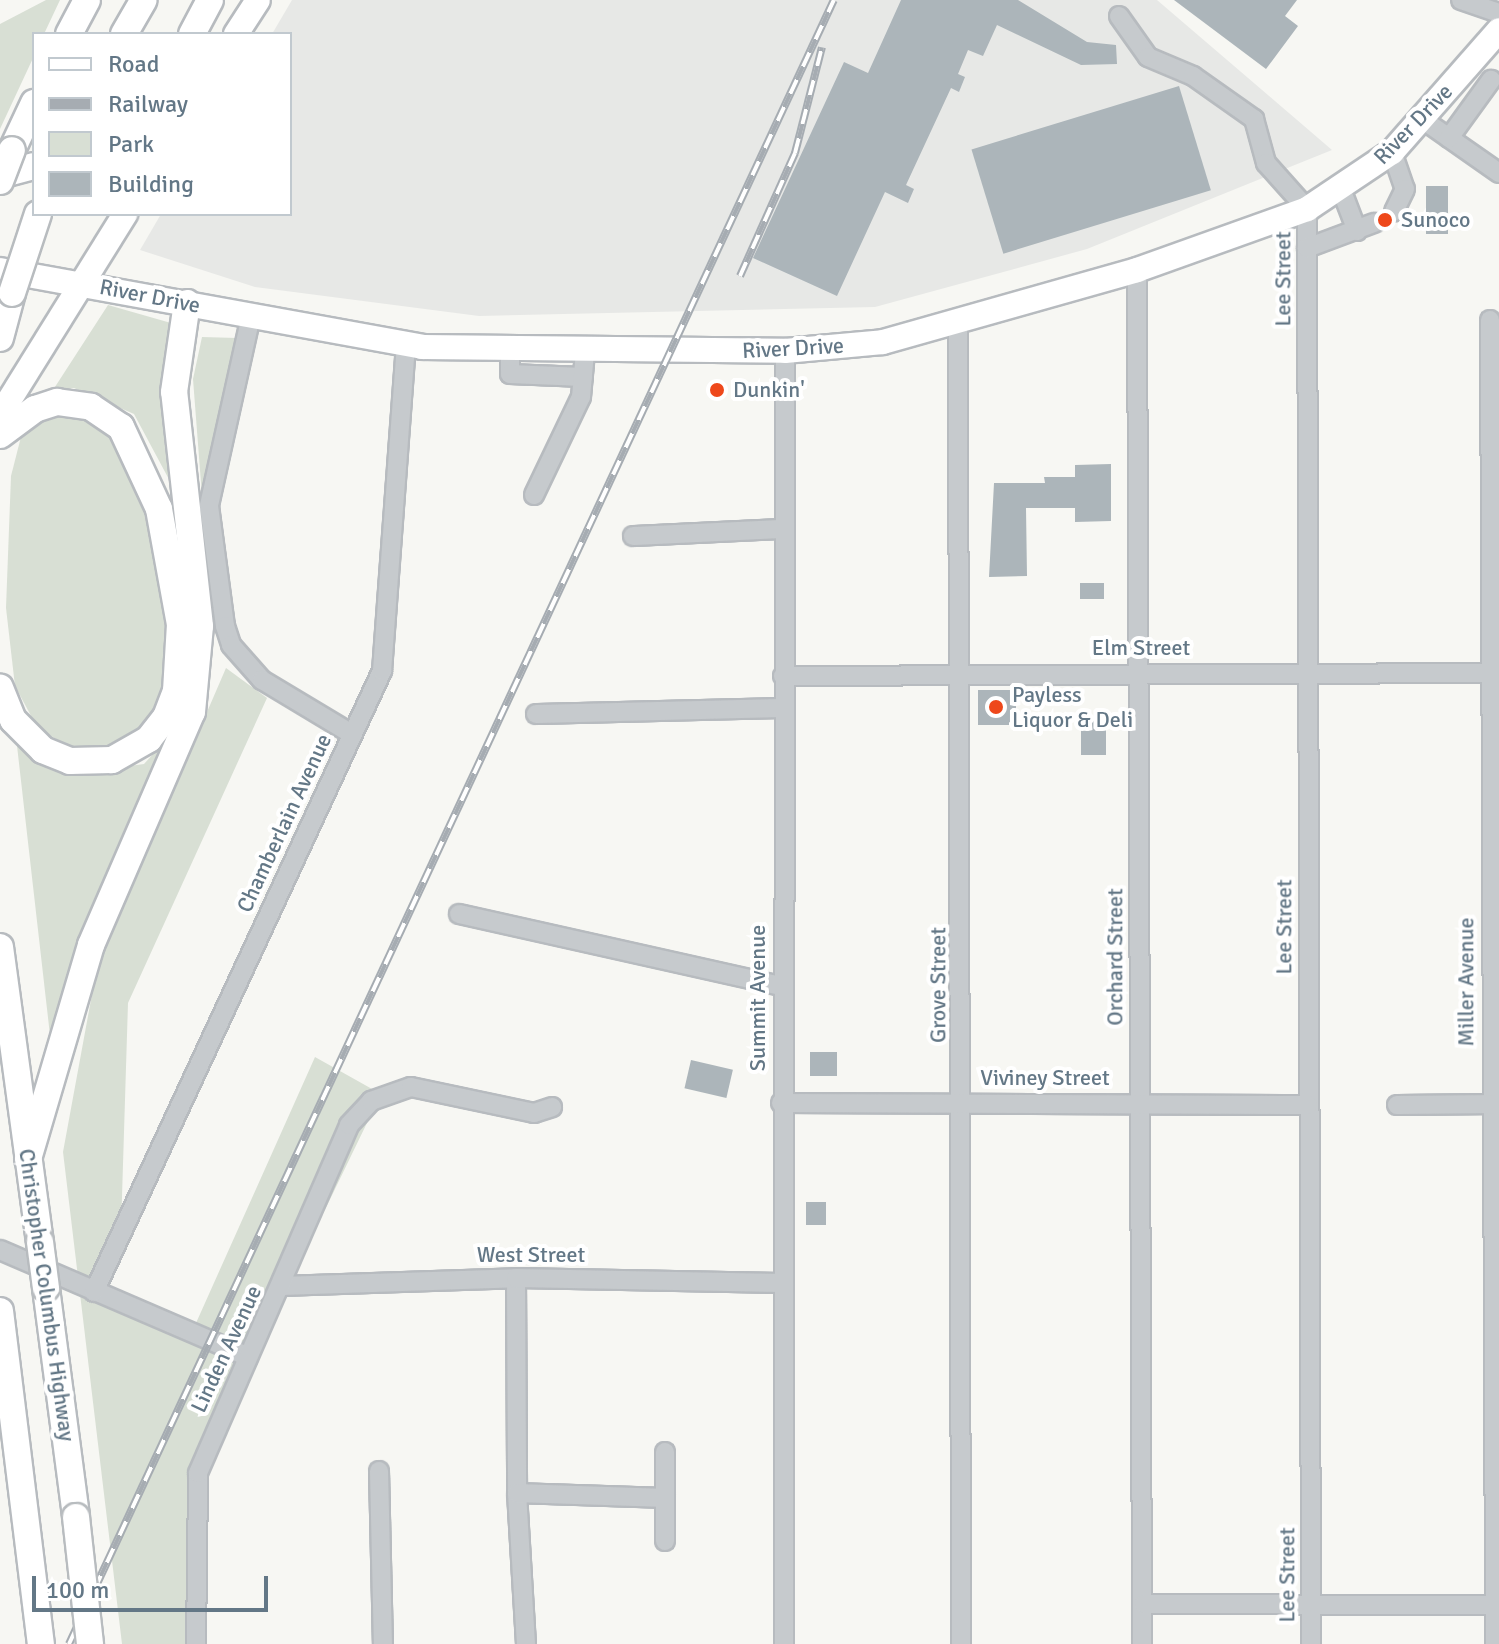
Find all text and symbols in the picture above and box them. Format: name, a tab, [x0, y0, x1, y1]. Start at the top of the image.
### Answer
legend	[32, 32, 292, 216]
text: Road	[108, 49, 159, 79]
street label: River Drive	[1368, 78, 1458, 170]
text: Railway	[108, 89, 188, 119]
text: Park	[108, 129, 154, 159]
text: Building	[108, 169, 194, 199]
place label: Sunoco	[1401, 207, 1470, 233]
marker: Sunoco	[1376, 211, 1394, 229]
street label: Lee Street	[1270, 231, 1296, 327]
street label: River Drive	[98, 273, 202, 319]
street label: River Drive	[741, 332, 845, 364]
place label: Dunkin'	[733, 377, 805, 403]
marker: Dunkin'	[708, 381, 726, 399]
street label: Elm Street	[1092, 635, 1190, 661]
place label: Payless Liquor & Deli	[1012, 681, 1133, 732]
marker: Payless Liquor & Deli	[987, 698, 1005, 716]
street label: Chamberlain Avenue	[231, 730, 337, 916]
street label: Lee Street	[1271, 879, 1297, 975]
street label: Orchard Street	[1102, 888, 1128, 1026]
street label: Miller Avenue	[1453, 918, 1479, 1046]
street label: Summit Avenue	[745, 925, 771, 1071]
street label: Grove Street	[925, 927, 951, 1043]
street label: Viviney Street	[980, 1065, 1110, 1091]
street label: Christopher Columbus Highway	[13, 1147, 81, 1443]
street label: West Street	[477, 1242, 585, 1268]
street label: Linden Avenue	[185, 1281, 267, 1417]
street label: Lee Street	[1274, 1527, 1300, 1623]
scale bar	[36, 1560, 272, 1610]
text: 100 m	[46, 1575, 109, 1605]

